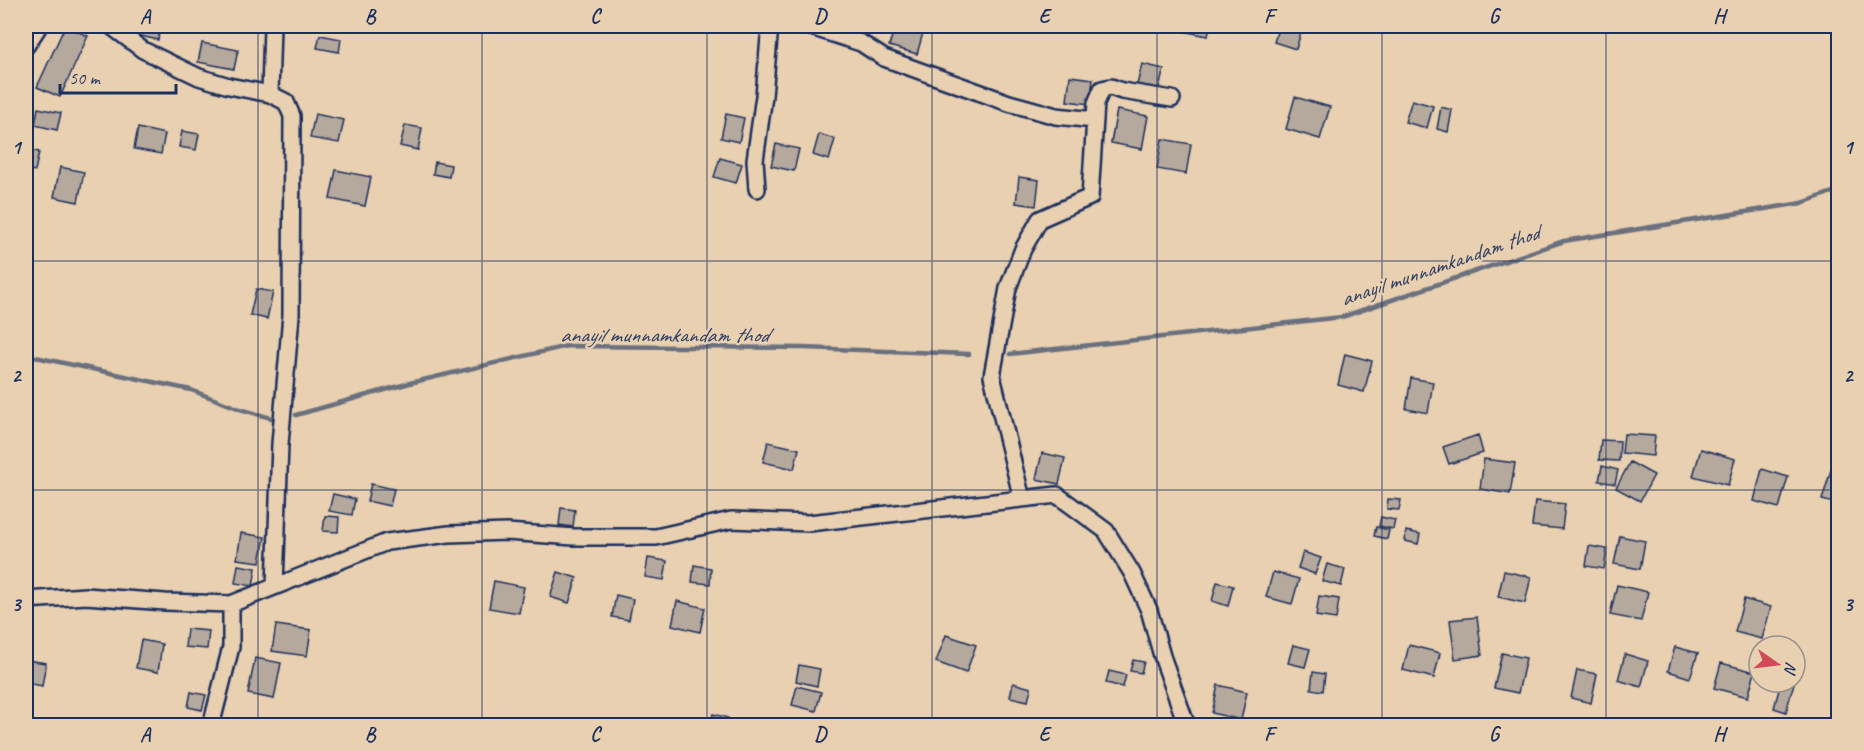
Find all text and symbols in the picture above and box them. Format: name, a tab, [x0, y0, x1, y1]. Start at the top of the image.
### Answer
text: A	[140, 4, 152, 29]
text: B	[365, 4, 377, 29]
text: C	[590, 4, 602, 29]
text: D	[814, 4, 828, 29]
text: E	[1039, 4, 1053, 29]
text: F	[1264, 4, 1278, 29]
text: G	[1489, 4, 1502, 29]
text: H	[1713, 4, 1728, 29]
scale bar	[60, 57, 176, 95]
text: 50 m	[69, 67, 102, 89]
text: 1	[12, 135, 23, 160]
text: 1	[1844, 135, 1855, 160]
water label: anayil munnamkandam thod	[1336, 216, 1549, 313]
water label: anayil munnamkandam thod	[560, 321, 776, 349]
text: 2	[12, 363, 23, 388]
text: 2	[1844, 363, 1855, 388]
text: 3	[12, 592, 23, 617]
text: 3	[1844, 592, 1855, 617]
north arrow	[1747, 634, 1807, 694]
text: N	[1779, 660, 1801, 678]
text: A	[140, 722, 152, 747]
text: B	[365, 722, 377, 747]
text: C	[590, 722, 602, 747]
text: D	[814, 722, 828, 747]
text: E	[1039, 722, 1053, 747]
text: F	[1264, 722, 1278, 747]
text: G	[1489, 722, 1502, 747]
text: H	[1713, 722, 1728, 747]

